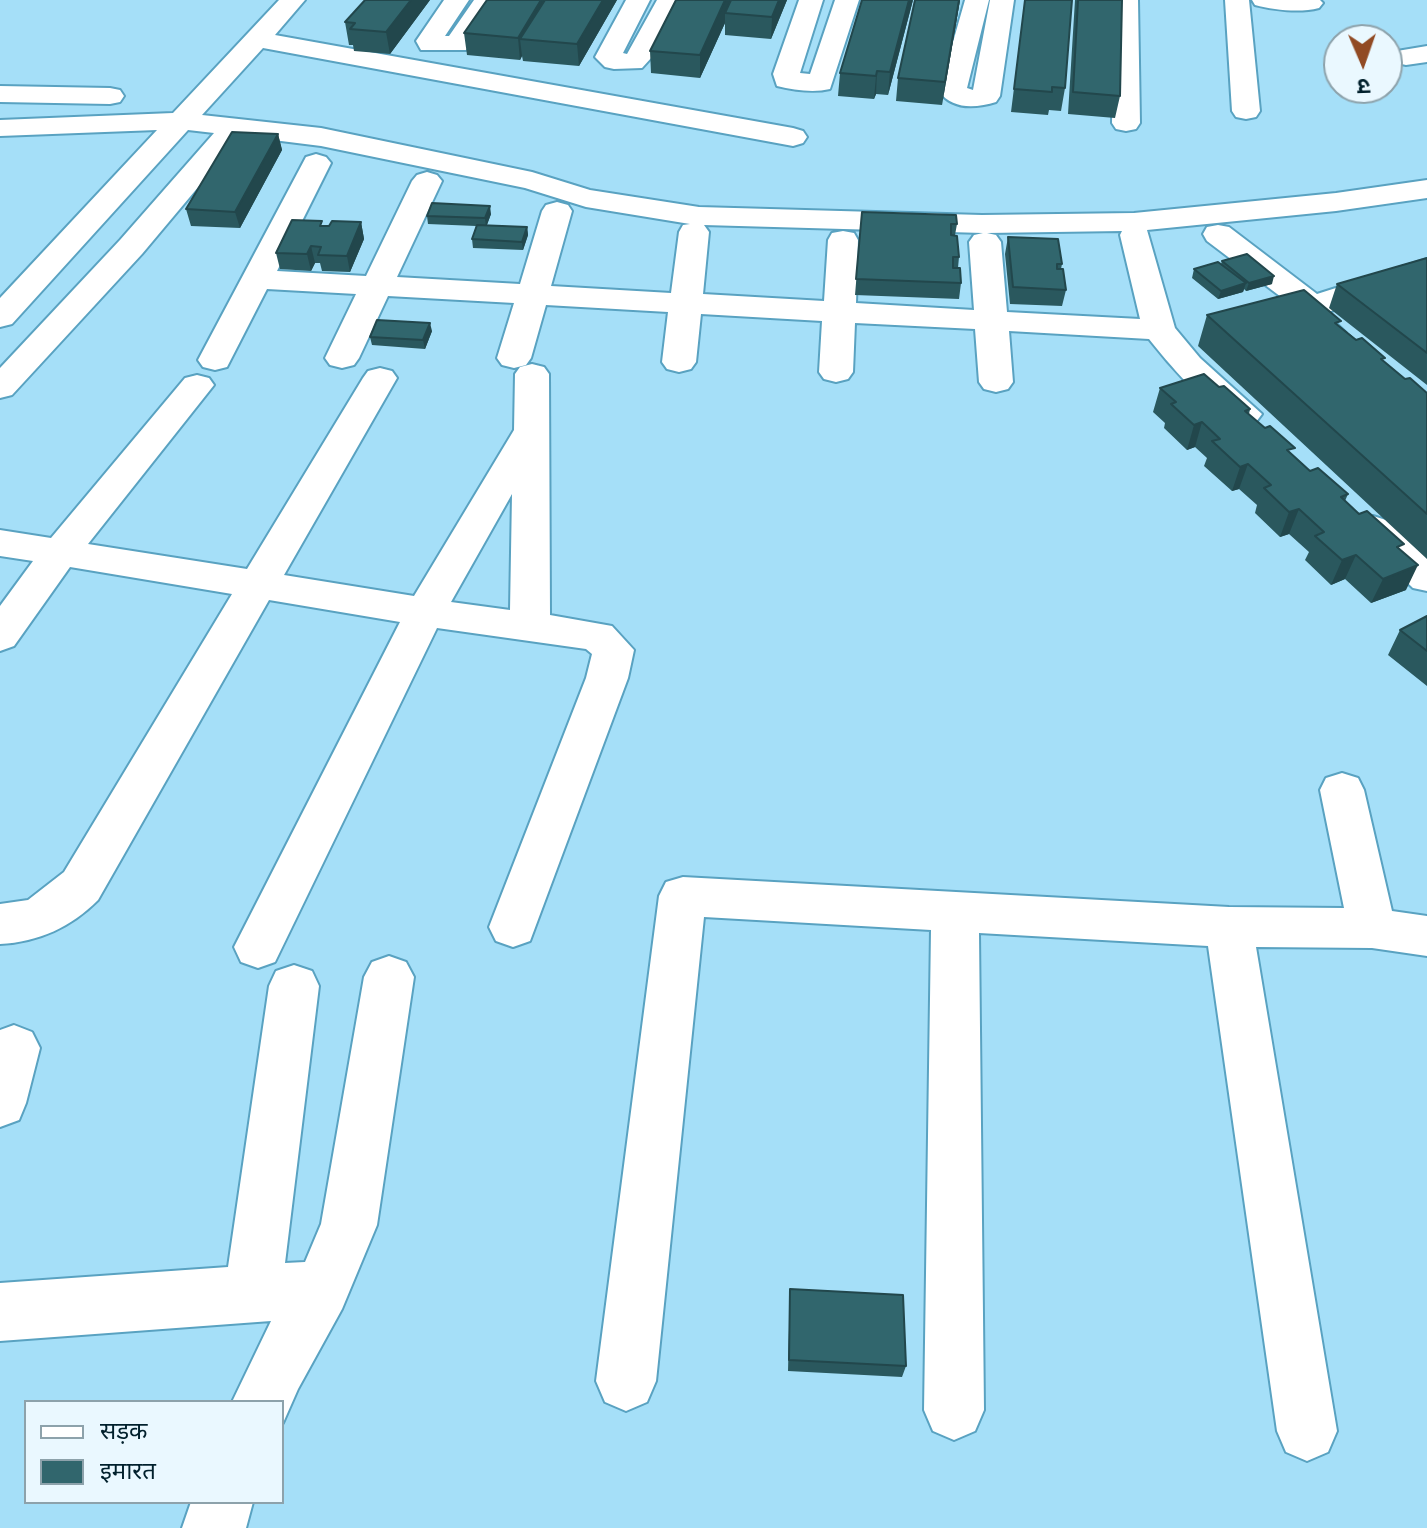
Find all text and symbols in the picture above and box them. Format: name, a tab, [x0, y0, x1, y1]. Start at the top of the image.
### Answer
north arrow	[1323, 24, 1403, 104]
text: उ	[1357, 73, 1371, 100]
legend	[24, 1400, 284, 1504]
text: सड़क	[100, 1416, 148, 1445]
text: इमारत	[100, 1456, 156, 1485]

